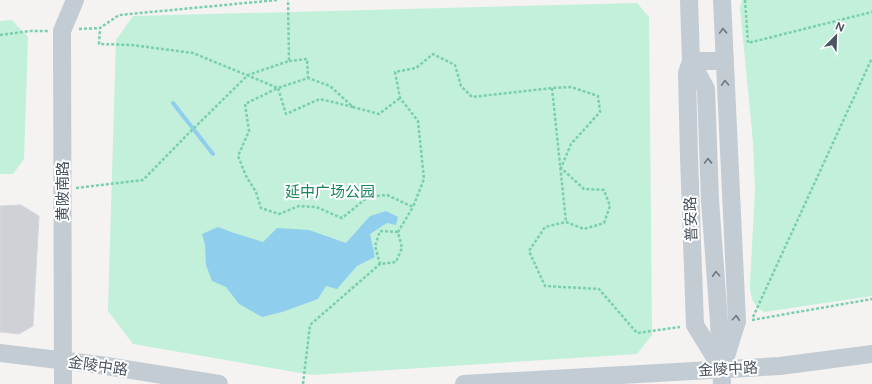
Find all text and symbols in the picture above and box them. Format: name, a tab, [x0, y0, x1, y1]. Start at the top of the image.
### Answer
north arrow	[816, 16, 856, 56]
text: N	[833, 20, 846, 35]
one-way arrow	[719, 28, 728, 34]
one-way arrow	[721, 80, 730, 86]
one-way arrow	[704, 158, 713, 164]
street label: 黄陂南路	[54, 161, 72, 221]
park label: 延中广场公园	[285, 183, 375, 201]
street label: 普安路	[681, 196, 701, 242]
one-way arrow	[711, 271, 720, 277]
one-way arrow	[732, 315, 740, 321]
street label: 金陵中路	[67, 353, 129, 379]
street label: 金陵中路	[698, 358, 758, 380]

